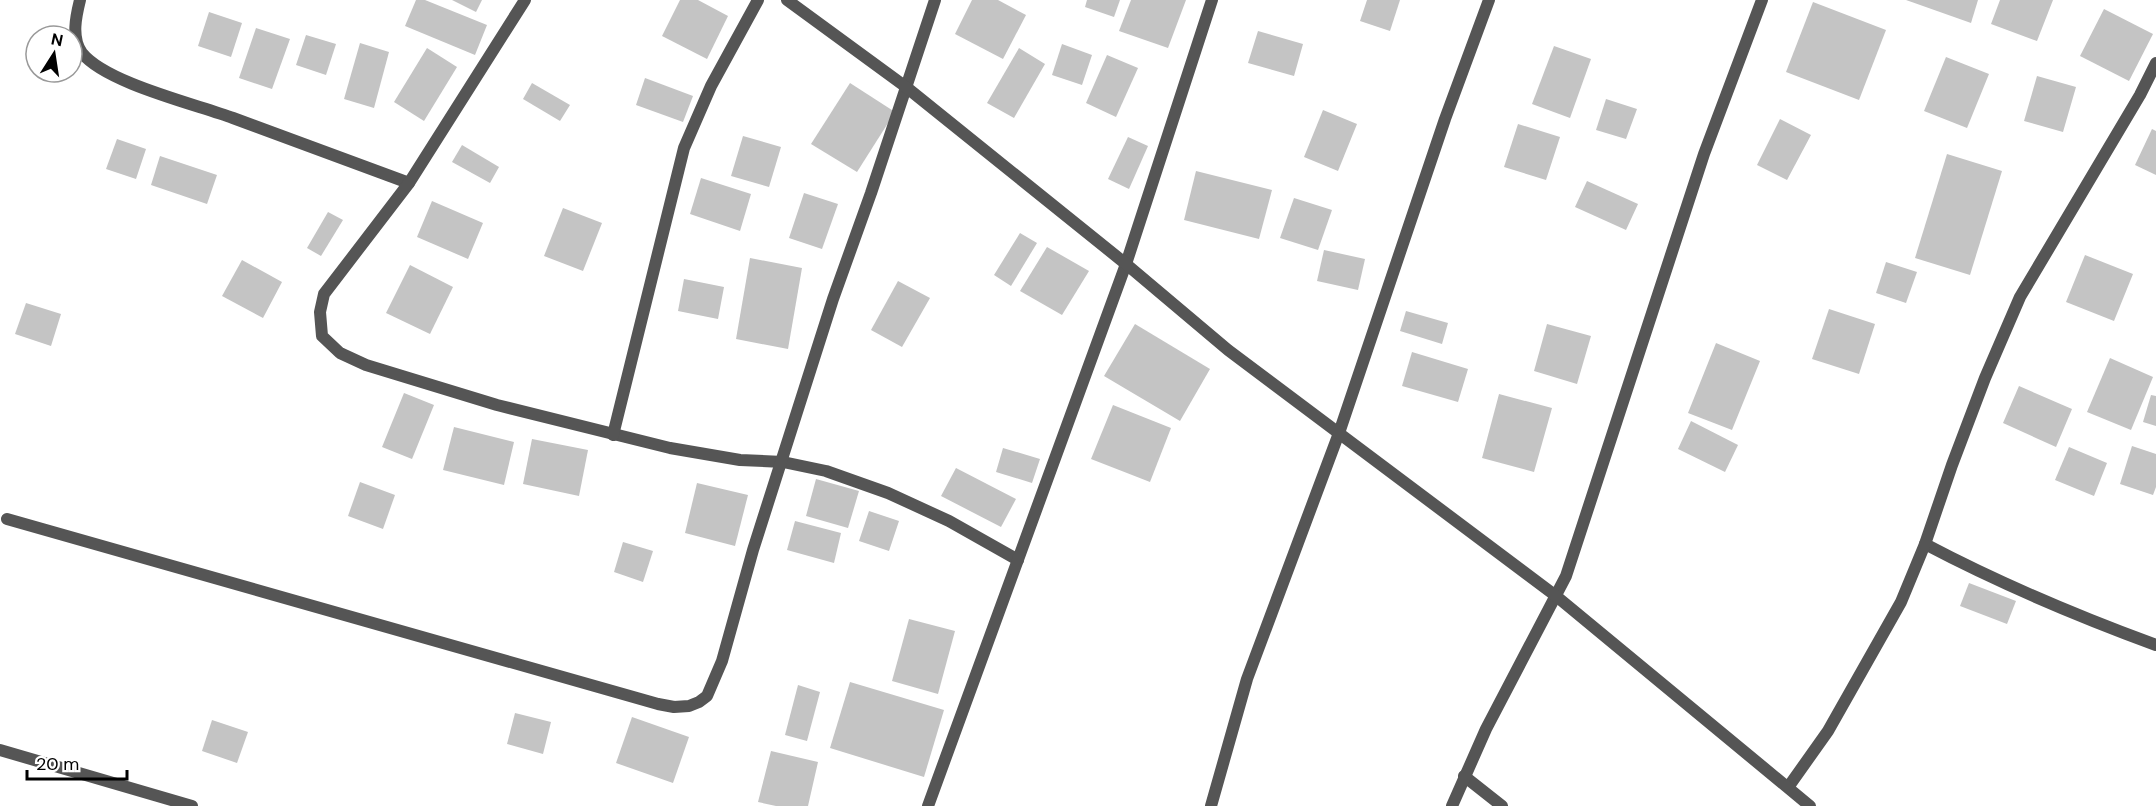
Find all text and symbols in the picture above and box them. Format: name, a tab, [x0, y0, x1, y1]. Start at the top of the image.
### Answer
north arrow	[24, 24, 84, 84]
text: N	[49, 28, 65, 51]
scale bar	[27, 743, 128, 781]
text: 20 m	[36, 752, 79, 776]

